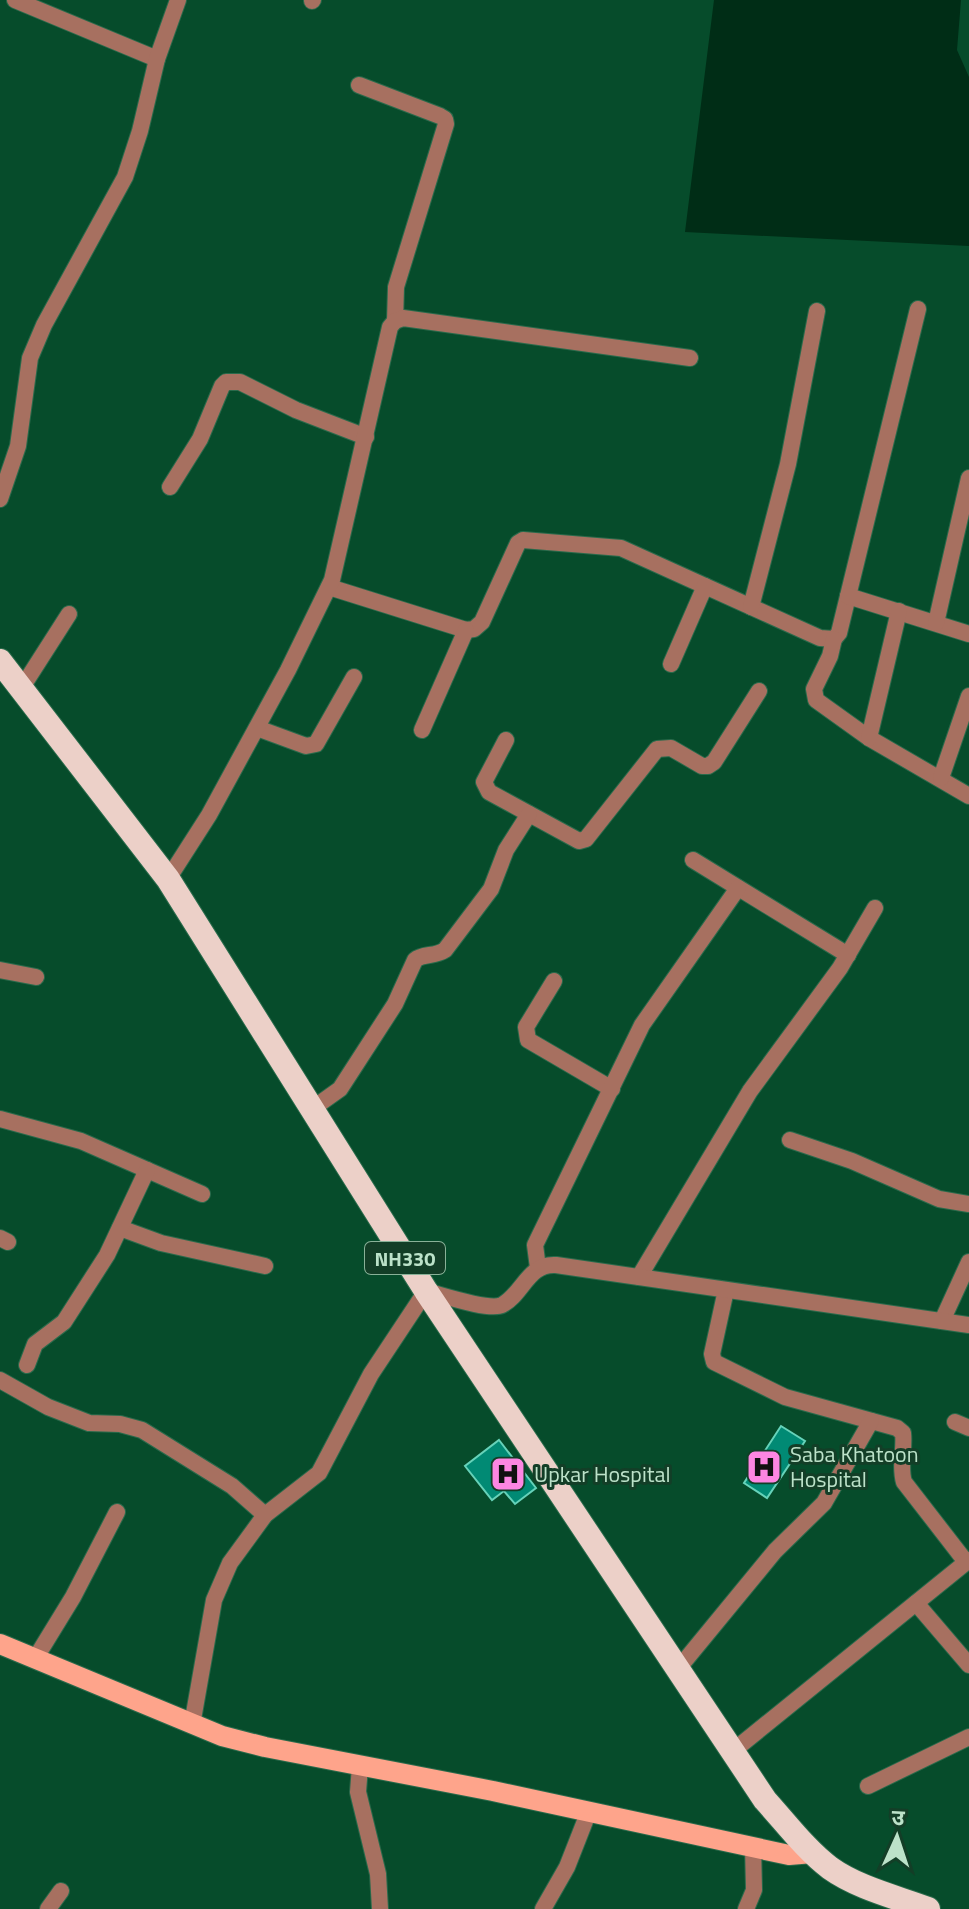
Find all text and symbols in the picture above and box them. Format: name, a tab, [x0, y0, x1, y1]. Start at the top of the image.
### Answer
road number: NH330	[365, 1242, 445, 1274]
place label: Saba Khatoon Hospital	[790, 1437, 919, 1496]
hospital icon: Saba Khatoon Hospital	[745, 1448, 783, 1486]
hospital icon: Upkar Hospital	[489, 1455, 527, 1493]
place label: Upkar Hospital	[534, 1457, 671, 1491]
north arrow	[857, 1797, 937, 1877]
text: उ	[891, 1800, 906, 1834]

